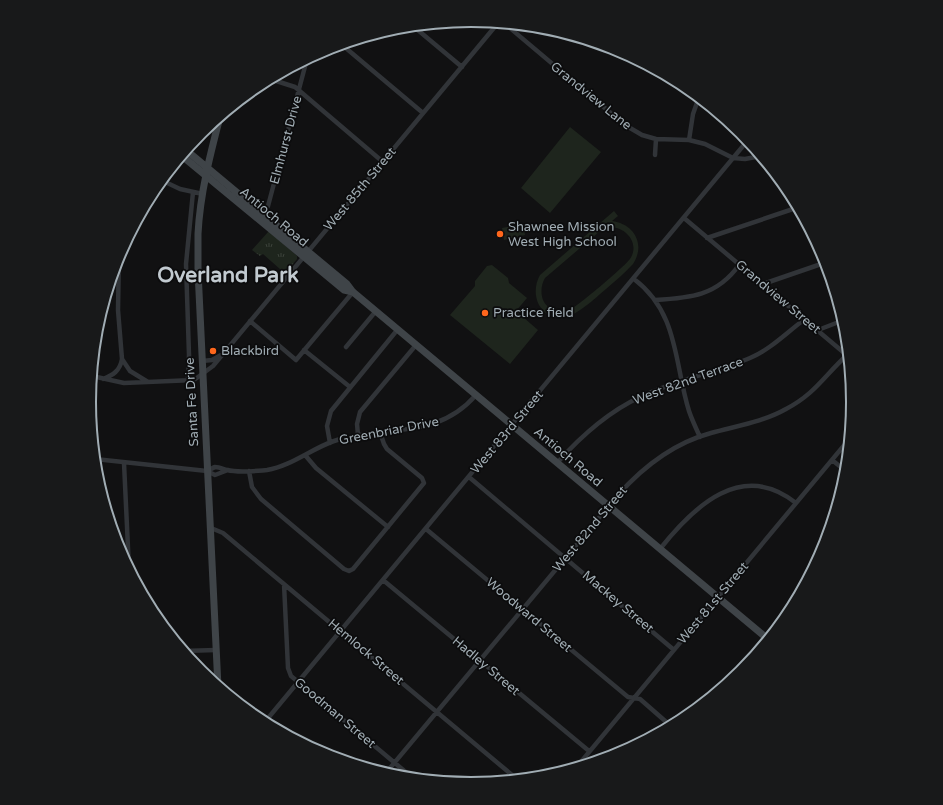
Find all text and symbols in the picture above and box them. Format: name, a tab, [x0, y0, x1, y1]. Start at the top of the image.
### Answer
street label: Grandview Lane	[547, 58, 635, 134]
street label: Elmhurst Drive	[267, 94, 305, 186]
street label: West 85th Street	[320, 144, 400, 234]
street label: Antioch Road	[237, 184, 311, 250]
place label: Shawnee Mission West High School	[508, 219, 617, 250]
marker: Shawnee Mission West High School	[495, 229, 505, 239]
street label: Grandview Street	[732, 257, 824, 337]
district label: Overland Park	[157, 263, 299, 288]
place label: Practice field	[493, 305, 574, 321]
marker: Practice field	[480, 308, 490, 318]
place label: Blackbird	[221, 343, 279, 359]
marker: Blackbird	[208, 346, 218, 356]
street label: West 82nd Terrace	[631, 354, 745, 408]
street label: Santa Fe Drive	[182, 357, 202, 447]
street label: West 83rd Street	[467, 387, 547, 477]
street label: Greenbriar Drive	[338, 413, 440, 449]
street label: Antioch Road	[531, 424, 605, 490]
street label: West 82nd Street	[549, 483, 631, 575]
street label: West 81st Street	[674, 559, 752, 647]
street label: Mackey Street	[579, 567, 657, 637]
street label: Woodward Street	[483, 574, 575, 656]
street label: Hemlock Street	[325, 615, 407, 689]
street label: Hadley Street	[449, 633, 523, 699]
street label: Goodman Street	[291, 674, 379, 752]

